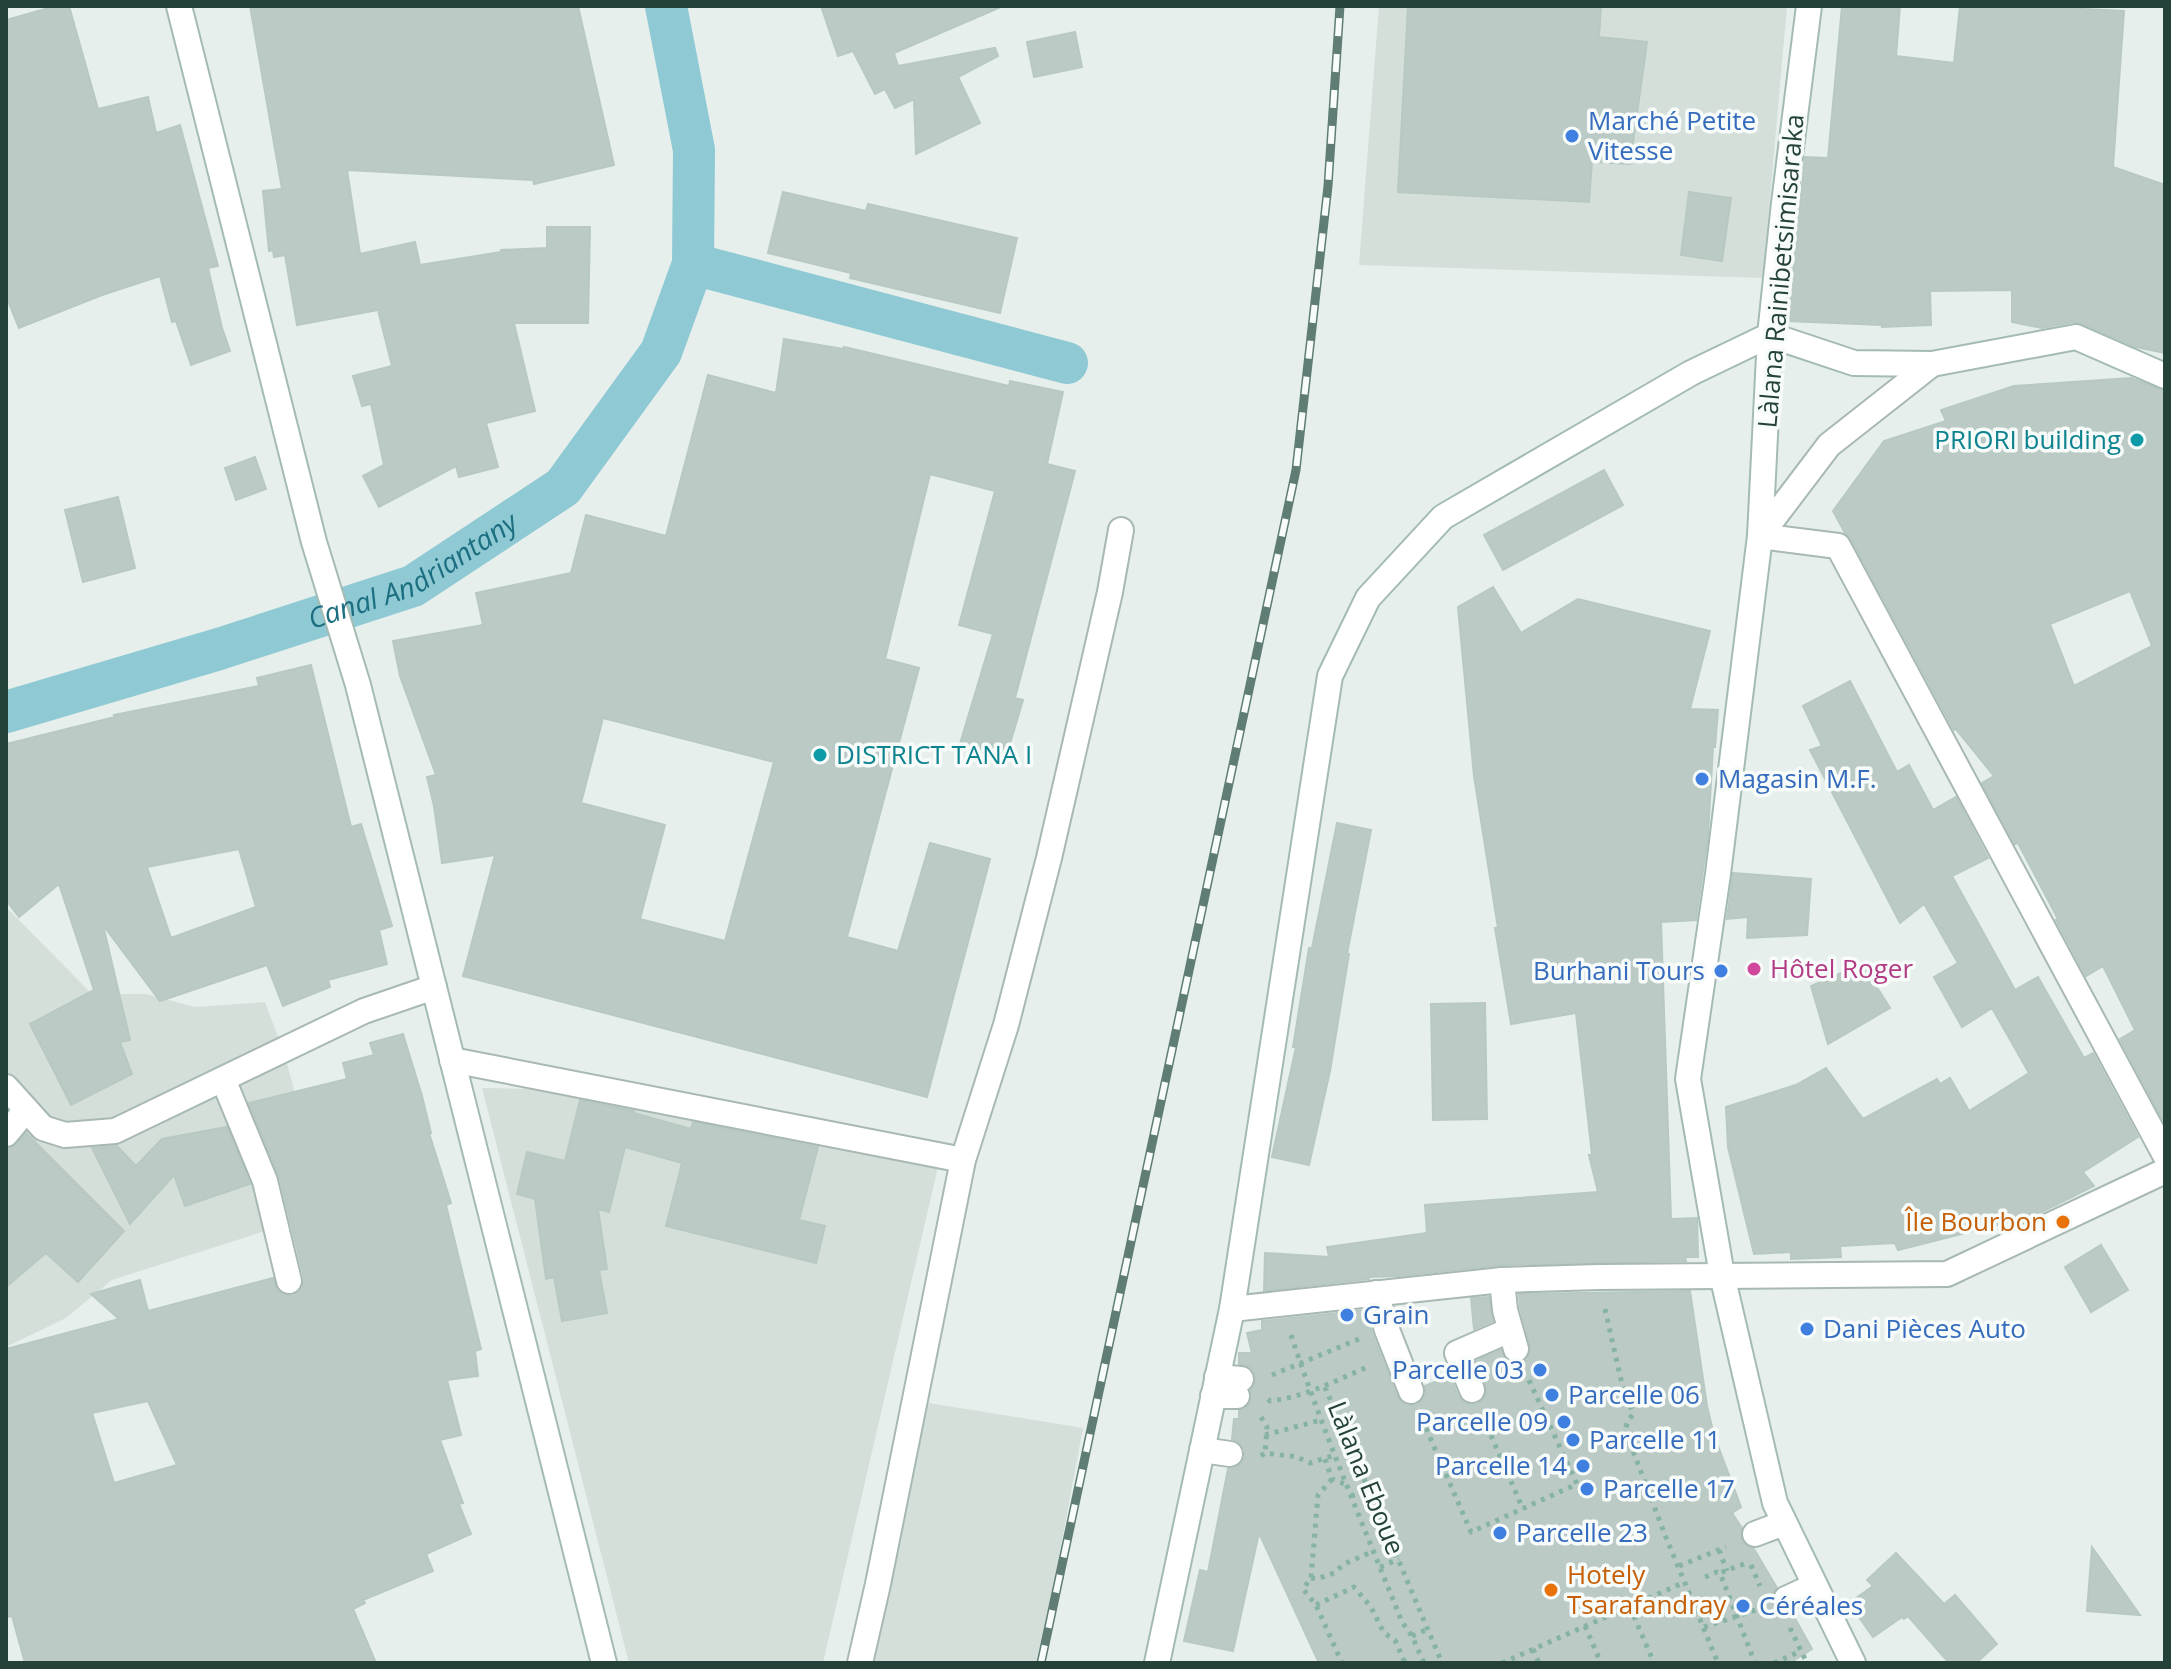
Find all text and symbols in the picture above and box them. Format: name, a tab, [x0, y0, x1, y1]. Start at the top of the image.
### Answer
place label: Marché Petite Vitesse	[1588, 102, 1756, 168]
street label: Làlana Rainibetsimisaraka	[1748, 112, 1812, 429]
marker: Marché Petite Vitesse	[1563, 127, 1581, 145]
place label: PRIORI building	[1934, 421, 2121, 457]
marker: PRIORI building	[2128, 431, 2146, 449]
water label: Canal Andriantany	[303, 501, 526, 637]
place label: DISTRICT TANA I	[836, 736, 1032, 772]
marker: DISTRICT TANA I	[811, 746, 829, 764]
place label: Magasin M.F.	[1718, 760, 1877, 796]
marker: Magasin M.F.	[1693, 770, 1711, 788]
place label: Hôtel Roger	[1770, 950, 1913, 986]
place label: Burhani Tours	[1533, 952, 1705, 988]
marker: Hôtel Roger	[1745, 960, 1763, 978]
marker: Burhani Tours	[1712, 962, 1730, 980]
place label: Île Bourbon	[1904, 1203, 2047, 1239]
marker: Île Bourbon	[2054, 1213, 2072, 1231]
place label: Grain	[1363, 1296, 1430, 1332]
marker: Grain	[1338, 1306, 1356, 1324]
place label: Dani Pièces Auto	[1823, 1310, 2026, 1346]
marker: Dani Pièces Auto	[1798, 1320, 1816, 1338]
place label: Parcelle 03	[1392, 1351, 1524, 1387]
marker: Parcelle 03	[1531, 1361, 1549, 1379]
place label: Parcelle 06	[1568, 1376, 1700, 1412]
marker: Parcelle 06	[1543, 1386, 1561, 1404]
street label: Làlana Eboue	[1320, 1395, 1414, 1560]
place label: Parcelle 09	[1416, 1403, 1548, 1439]
marker: Parcelle 09	[1555, 1413, 1573, 1431]
place label: Parcelle 11	[1589, 1421, 1721, 1457]
marker: Parcelle 11	[1564, 1431, 1582, 1449]
place label: Parcelle 14	[1435, 1447, 1567, 1483]
marker: Parcelle 14	[1574, 1457, 1592, 1475]
place label: Parcelle 17	[1603, 1470, 1735, 1506]
marker: Parcelle 17	[1578, 1480, 1596, 1498]
place label: Parcelle 23	[1516, 1514, 1648, 1550]
marker: Parcelle 23	[1491, 1524, 1509, 1542]
place label: Hotely Tsarafandray	[1567, 1556, 1727, 1622]
marker: Hotely Tsarafandray	[1542, 1581, 1560, 1599]
place label: Céréales	[1759, 1587, 1863, 1623]
marker: Céréales	[1734, 1597, 1752, 1615]

